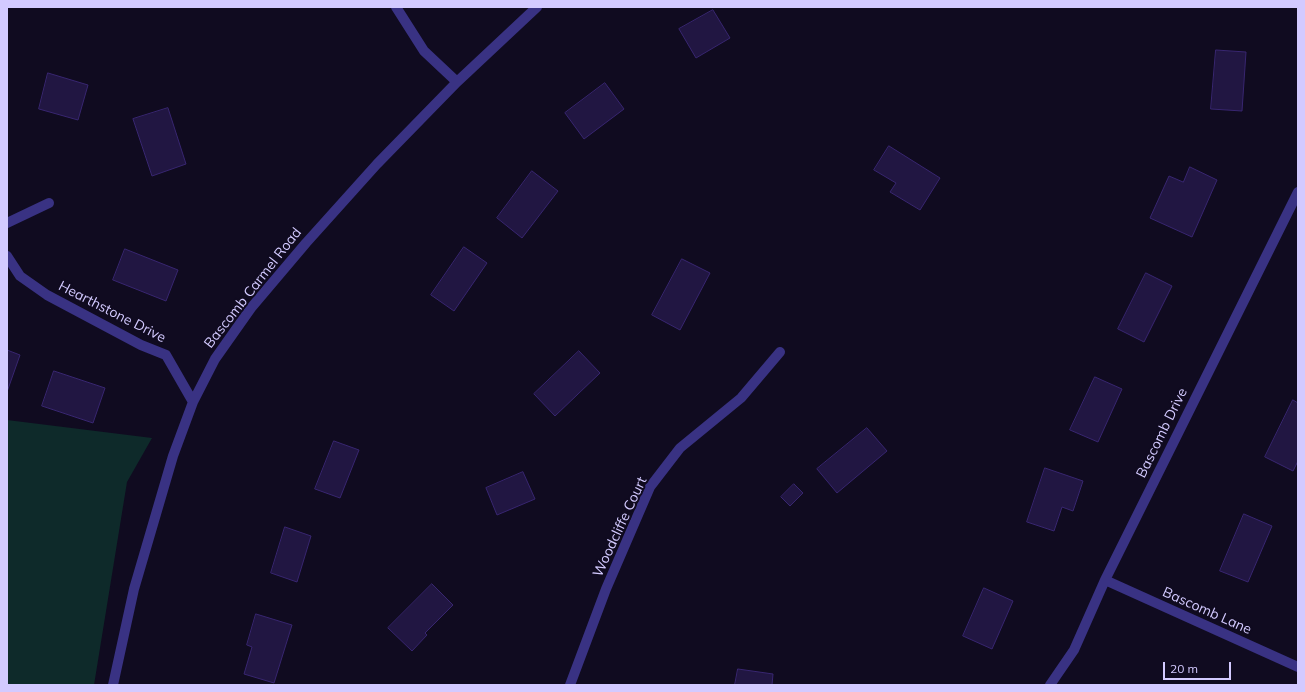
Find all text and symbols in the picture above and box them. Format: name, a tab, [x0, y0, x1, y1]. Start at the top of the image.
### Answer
street label: Bascomb Carmel Road	[201, 225, 305, 351]
street label: Hearthstone Drive	[55, 278, 169, 346]
street label: Bascomb Drive	[1133, 385, 1191, 481]
street label: Woodcliffe Court	[589, 474, 651, 580]
street label: Bascomb Lane	[1160, 584, 1254, 638]
scale bar	[1165, 654, 1233, 680]
text: 20 m	[1170, 661, 1198, 676]

